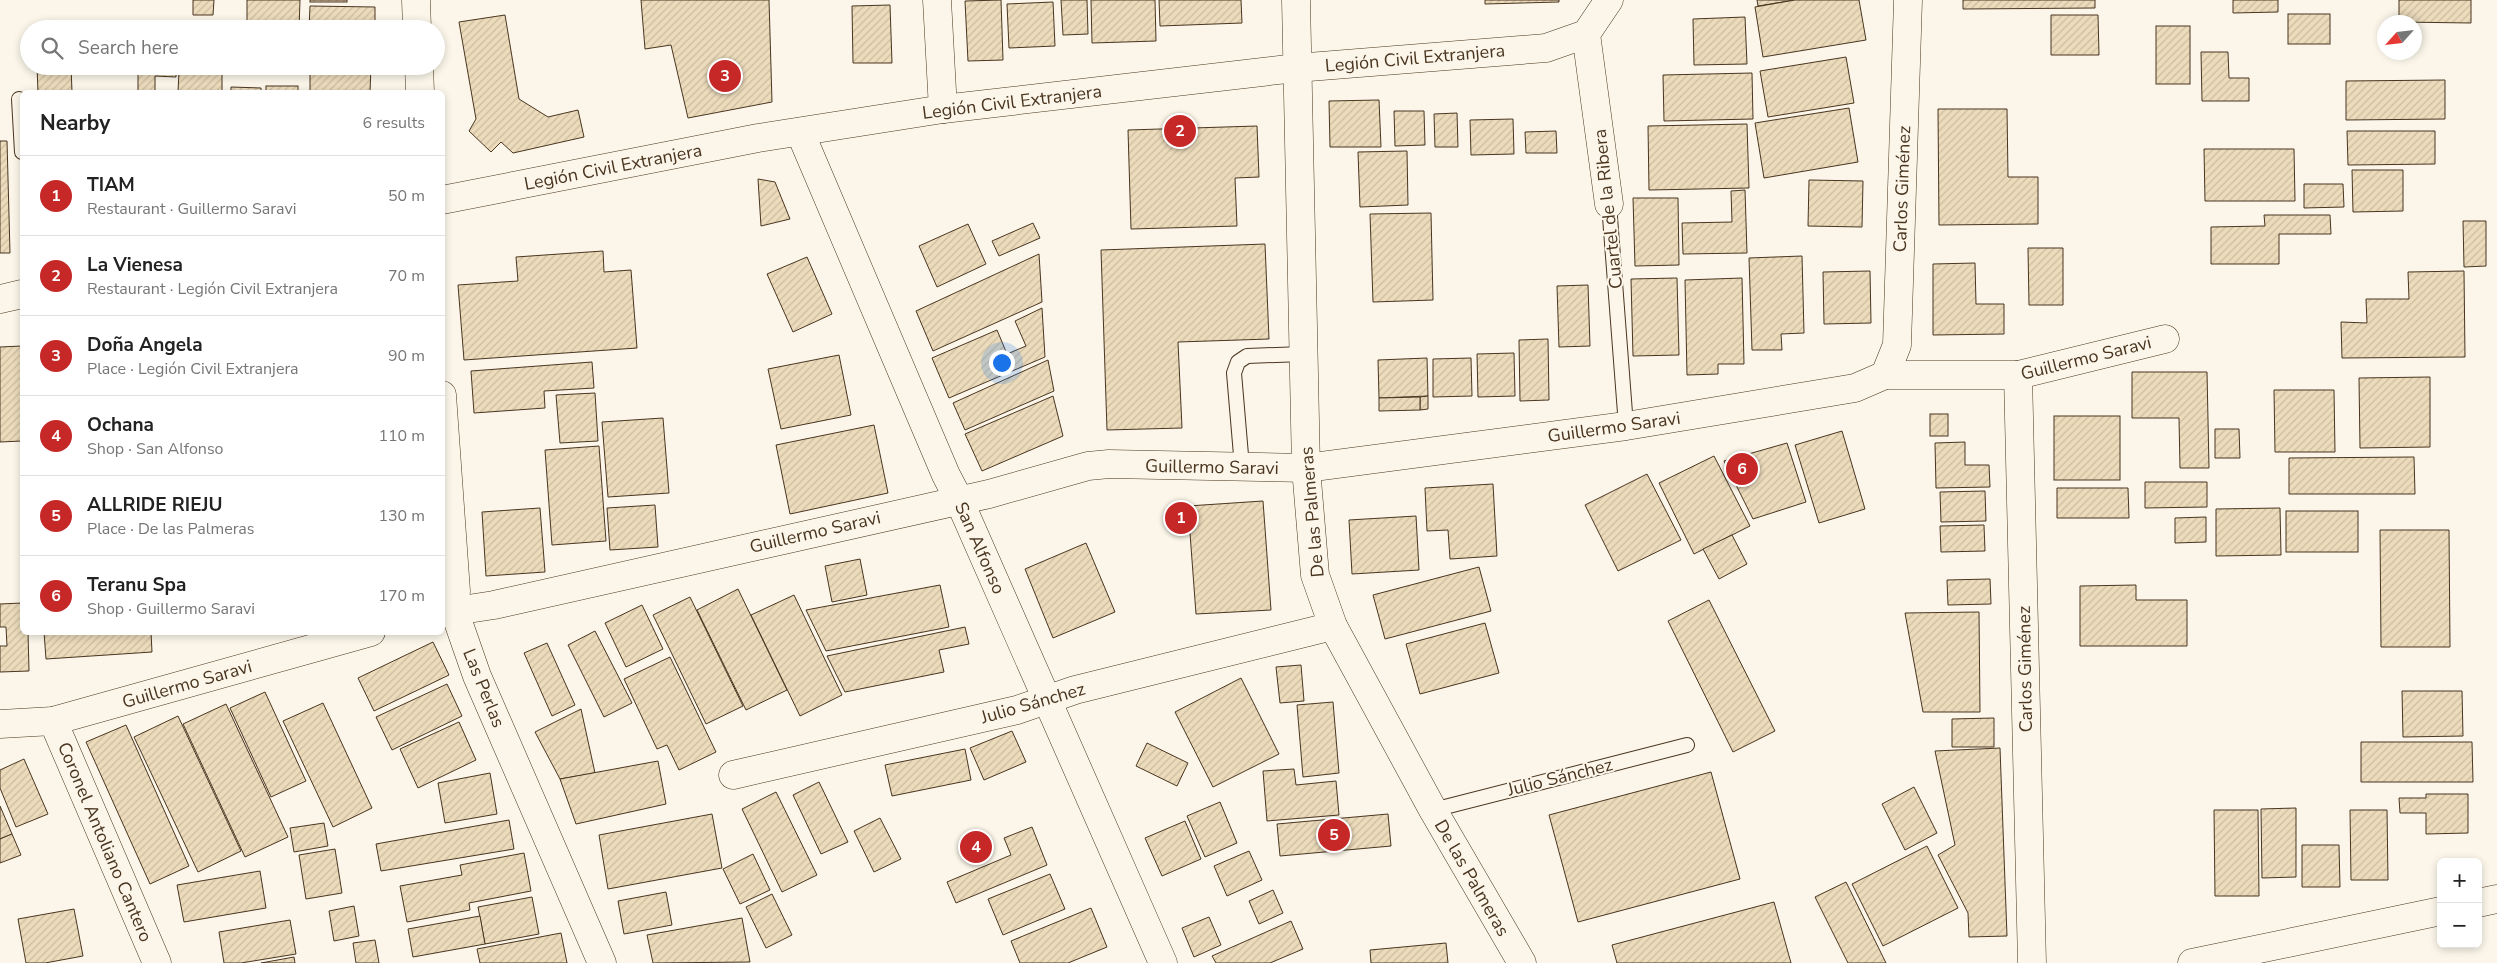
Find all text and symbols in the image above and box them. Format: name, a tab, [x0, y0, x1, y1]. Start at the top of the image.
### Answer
north arrow	[2377, 15, 2422, 60]
search box	[20, 20, 445, 75]
icon: search	[38, 34, 66, 62]
text: Search here	[78, 35, 179, 61]
street label: Legión Civil Extranjera	[1324, 38, 1506, 78]
pin: 3	[709, 57, 741, 95]
street label: Legión Civil Extranjera	[921, 79, 1103, 125]
text: Nearby	[40, 109, 110, 137]
text: 6 results	[363, 112, 425, 134]
pin: 2	[1164, 112, 1196, 150]
street label: Carlos Giménez	[1888, 125, 1916, 253]
street label: Cuartel de la Ribera	[1588, 128, 1628, 290]
street label: Legión Civil Extranjera	[522, 138, 704, 196]
text: TIAM	[87, 172, 135, 198]
text: 1	[51, 185, 61, 207]
text: 50 m	[388, 185, 425, 207]
text: Restaurant · Guillermo Saravi	[87, 198, 296, 220]
text: La Vienesa	[87, 252, 183, 278]
text: 2	[51, 265, 61, 287]
text: 70 m	[388, 265, 425, 287]
text: Restaurant · Legión Civil Extranjera	[87, 278, 338, 300]
street label: Guillermo Saravi	[2018, 330, 2154, 386]
text: Doña Angela	[87, 332, 203, 358]
text: 3	[51, 345, 61, 367]
text: 90 m	[388, 345, 425, 367]
your location	[989, 350, 1015, 376]
text: Place · Legión Civil Extranjera	[87, 358, 299, 380]
street label: Guillermo Saravi	[1546, 406, 1682, 448]
text: Ochana	[87, 412, 154, 438]
text: 4	[51, 425, 61, 447]
text: 110 m	[378, 425, 425, 447]
text: Shop · San Alfonso	[87, 438, 224, 460]
street label: De las Palmeras	[1294, 446, 1330, 578]
pin: 6	[1726, 450, 1758, 488]
street label: Guillermo Saravi	[1145, 454, 1279, 480]
text: ALLRIDE RIEJU	[87, 492, 223, 518]
street label: San Alfonso	[949, 498, 1011, 598]
pin: 1	[1165, 499, 1197, 537]
text: 5	[51, 505, 61, 527]
text: 130 m	[378, 505, 425, 527]
street label: Guillermo Saravi	[747, 505, 883, 559]
text: Place · De las Palmeras	[87, 518, 255, 540]
text: Teranu Spa	[87, 572, 186, 598]
text: 6	[51, 585, 61, 607]
text: 170 m	[378, 585, 425, 607]
text: Shop · Guillermo Saravi	[87, 598, 255, 620]
street label: Carlos Giménez	[2012, 605, 2038, 733]
street label: Las Perlas	[457, 645, 511, 731]
street label: Guillermo Saravi	[119, 654, 255, 714]
street label: Julio Sánchez	[977, 677, 1088, 730]
street label: Coronel Antoliano Cantero	[52, 738, 158, 946]
street label: Julio Sánchez	[1504, 752, 1615, 802]
street label: De las Palmeras	[1429, 815, 1515, 941]
pin: 5	[1318, 816, 1350, 854]
pin: 4	[960, 828, 992, 866]
map controls	[2437, 858, 2482, 948]
button: +	[2437, 858, 2482, 903]
button: −	[2437, 903, 2482, 948]

